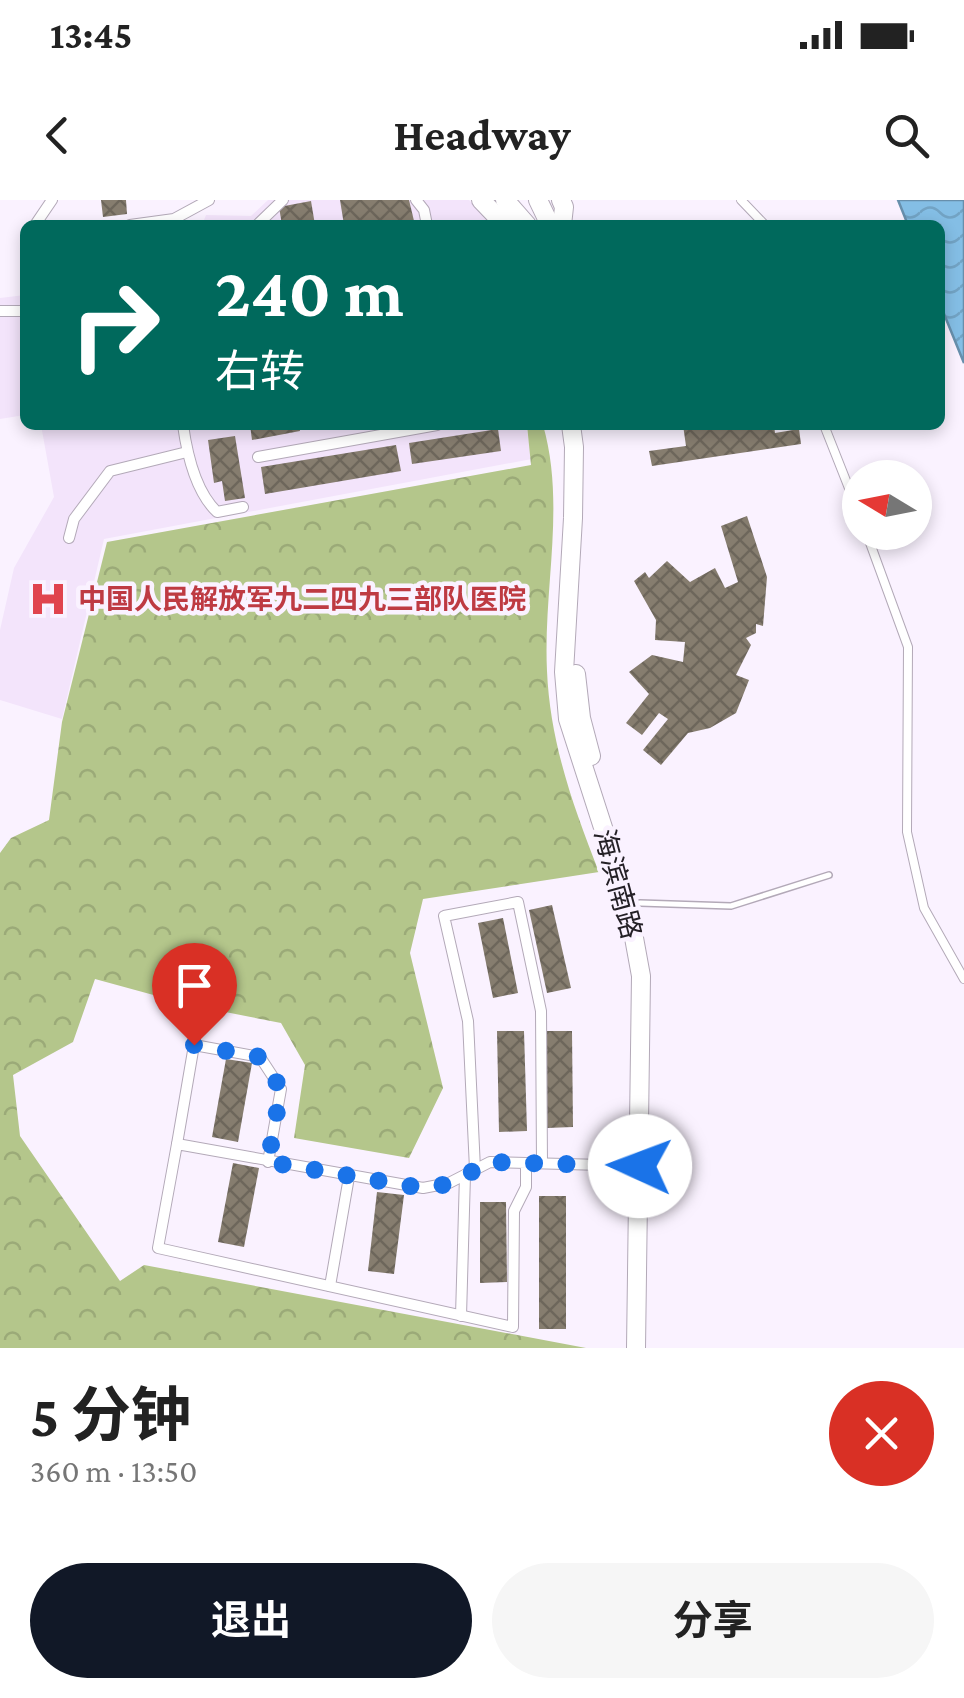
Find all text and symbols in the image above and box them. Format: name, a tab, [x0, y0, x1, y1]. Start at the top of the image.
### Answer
text: 13:45	[50, 14, 132, 56]
icon: back	[30, 108, 85, 163]
icon: search	[879, 108, 934, 163]
text: Headway	[393, 110, 571, 160]
text: 240 m	[215, 253, 404, 331]
icon: right	[50, 260, 180, 390]
text: 右转	[215, 347, 305, 397]
north arrow	[842, 460, 932, 550]
map controls	[842, 460, 932, 550]
hospital icon: 中国人民解放军九二四九三部队医院	[27, 578, 69, 620]
place label: 中国人民解放军九二四九三部队医院	[78, 584, 526, 615]
street label: 海滨南路	[589, 826, 647, 942]
pin	[152, 943, 237, 1046]
icon: arrive	[167, 958, 222, 1013]
position arrow	[588, 1114, 692, 1218]
button: close	[829, 1381, 934, 1486]
text: 5 分钟	[30, 1382, 191, 1449]
text: 360 m · 13:50	[30, 1453, 197, 1489]
button: 退出	[30, 1563, 472, 1678]
button: 分享	[492, 1563, 934, 1678]

